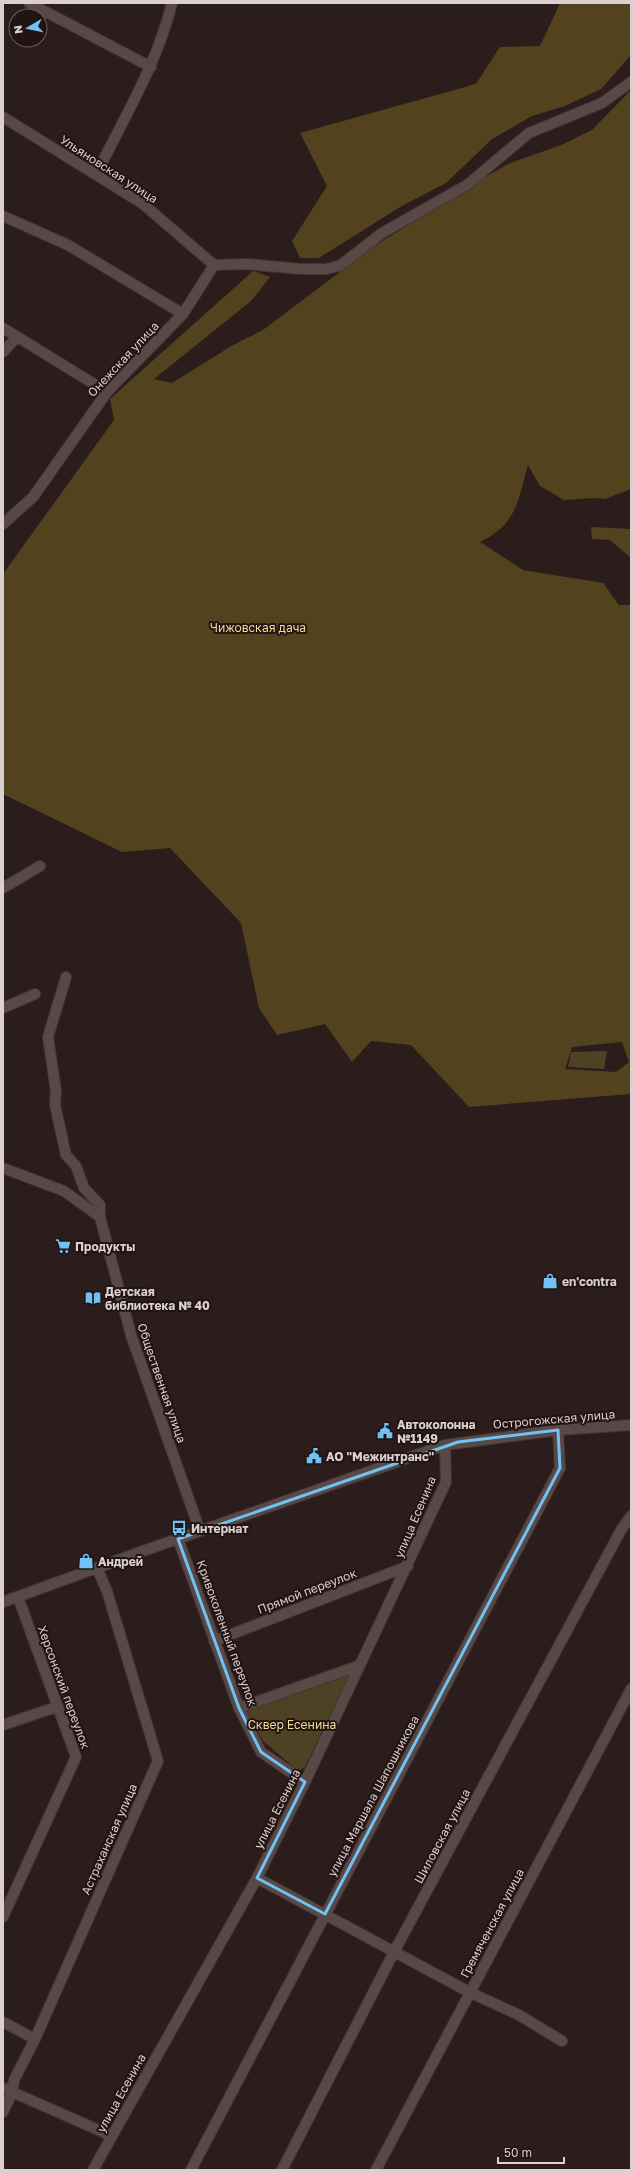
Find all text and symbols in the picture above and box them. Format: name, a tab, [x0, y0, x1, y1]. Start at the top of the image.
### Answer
north arrow	[8, 8, 48, 48]
text: N	[11, 24, 25, 35]
street label: Ульяновская улица	[57, 132, 161, 206]
street label: Онежская улица	[84, 318, 162, 400]
park label: Чижовская дача	[210, 620, 306, 635]
supermarket icon: Продукты	[54, 1237, 72, 1255]
place label: Продукты	[75, 1239, 135, 1254]
shop icon: en'contra	[541, 1272, 559, 1290]
place label: en'contra	[562, 1274, 617, 1289]
place label: Детская библиотека № 40	[105, 1284, 210, 1313]
library icon: Детская библиотека № 40	[84, 1289, 102, 1307]
street label: Общественная улица	[134, 1321, 190, 1445]
street label: Острогожская улица	[492, 1406, 616, 1432]
place label: Автоколонна №1149	[397, 1417, 475, 1446]
public building icon: Автоколонна №1149	[376, 1422, 394, 1440]
public building icon: АО "Межинтранс"	[305, 1447, 323, 1465]
place label: АО "Межинтранс"	[326, 1449, 434, 1464]
street label: улица Есенина	[391, 1474, 439, 1560]
bus stop icon: Интернат	[170, 1519, 188, 1537]
place label: Интернат	[191, 1521, 248, 1536]
shop icon: Андрей	[77, 1552, 95, 1570]
place label: Андрей	[98, 1554, 143, 1569]
street label: Кривоколенный переулок	[194, 1558, 260, 1708]
street label: Прямой переулок	[255, 1565, 359, 1617]
street label: Херсонский переулок	[35, 1623, 93, 1751]
street label: улица Маршала Шапошникова	[324, 1713, 422, 1879]
park label: Сквер Есенина	[248, 1717, 336, 1732]
street label: улица Есенина	[250, 1767, 304, 1851]
street label: Астраханская улица	[78, 1781, 140, 1897]
street label: Шиловская улица	[411, 1786, 473, 1886]
street label: Гремяченская улица	[457, 1866, 527, 1980]
street label: улица Есенина	[93, 2051, 149, 2135]
scale bar	[498, 2139, 564, 2165]
text: 50 m	[504, 2145, 532, 2160]

